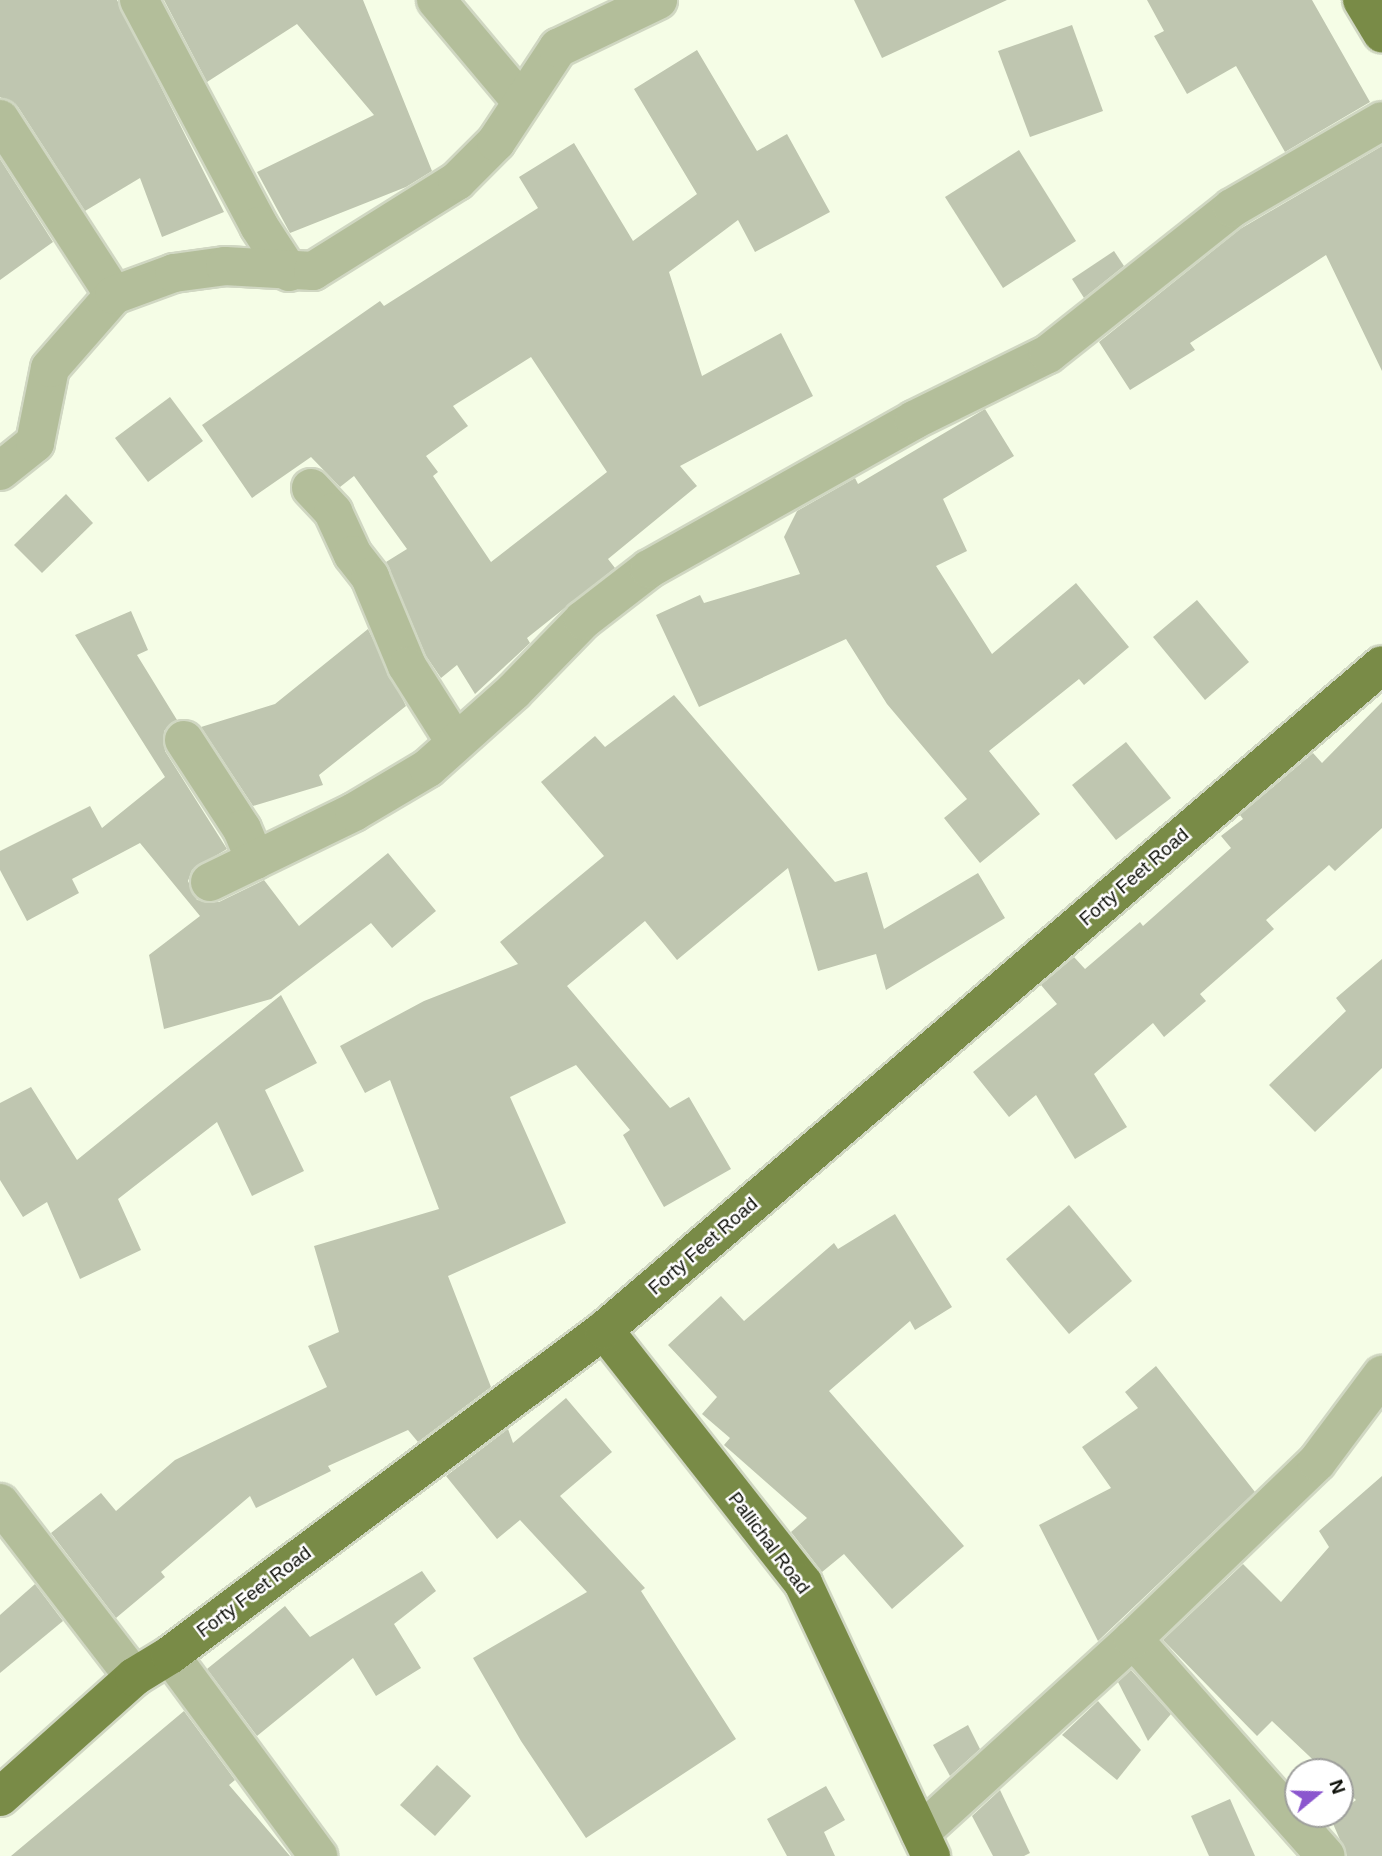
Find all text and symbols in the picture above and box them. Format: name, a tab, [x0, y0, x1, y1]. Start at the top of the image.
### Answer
street label: Forty Feet Road	[1075, 823, 1193, 931]
street label: Forty Feet Road	[644, 1192, 762, 1300]
street label: Pallichal Road	[723, 1488, 815, 1598]
street label: Forty Feet Road	[192, 1542, 316, 1642]
north arrow	[1284, 1758, 1354, 1828]
text: N	[1325, 1777, 1350, 1797]

